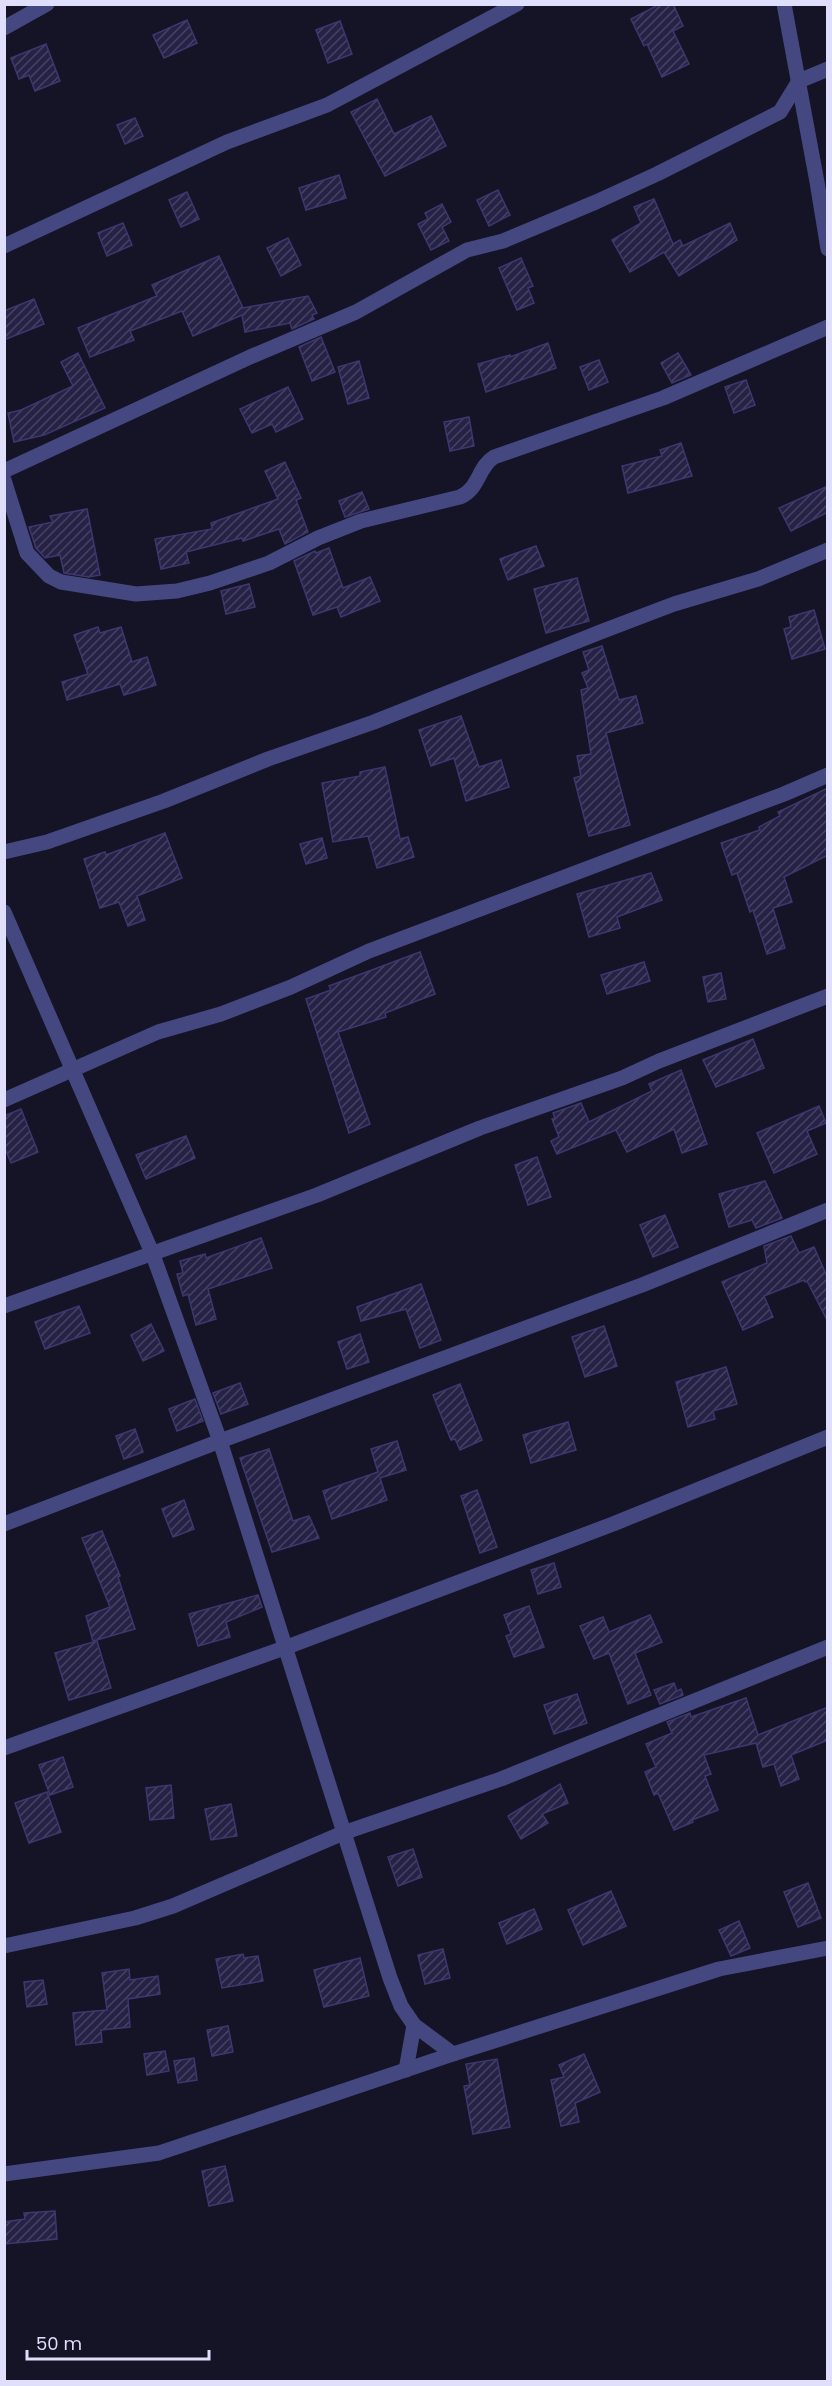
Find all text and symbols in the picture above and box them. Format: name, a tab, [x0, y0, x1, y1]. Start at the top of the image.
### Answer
scale bar	[27, 2323, 208, 2361]
text: 50 m	[36, 2331, 82, 2356]

